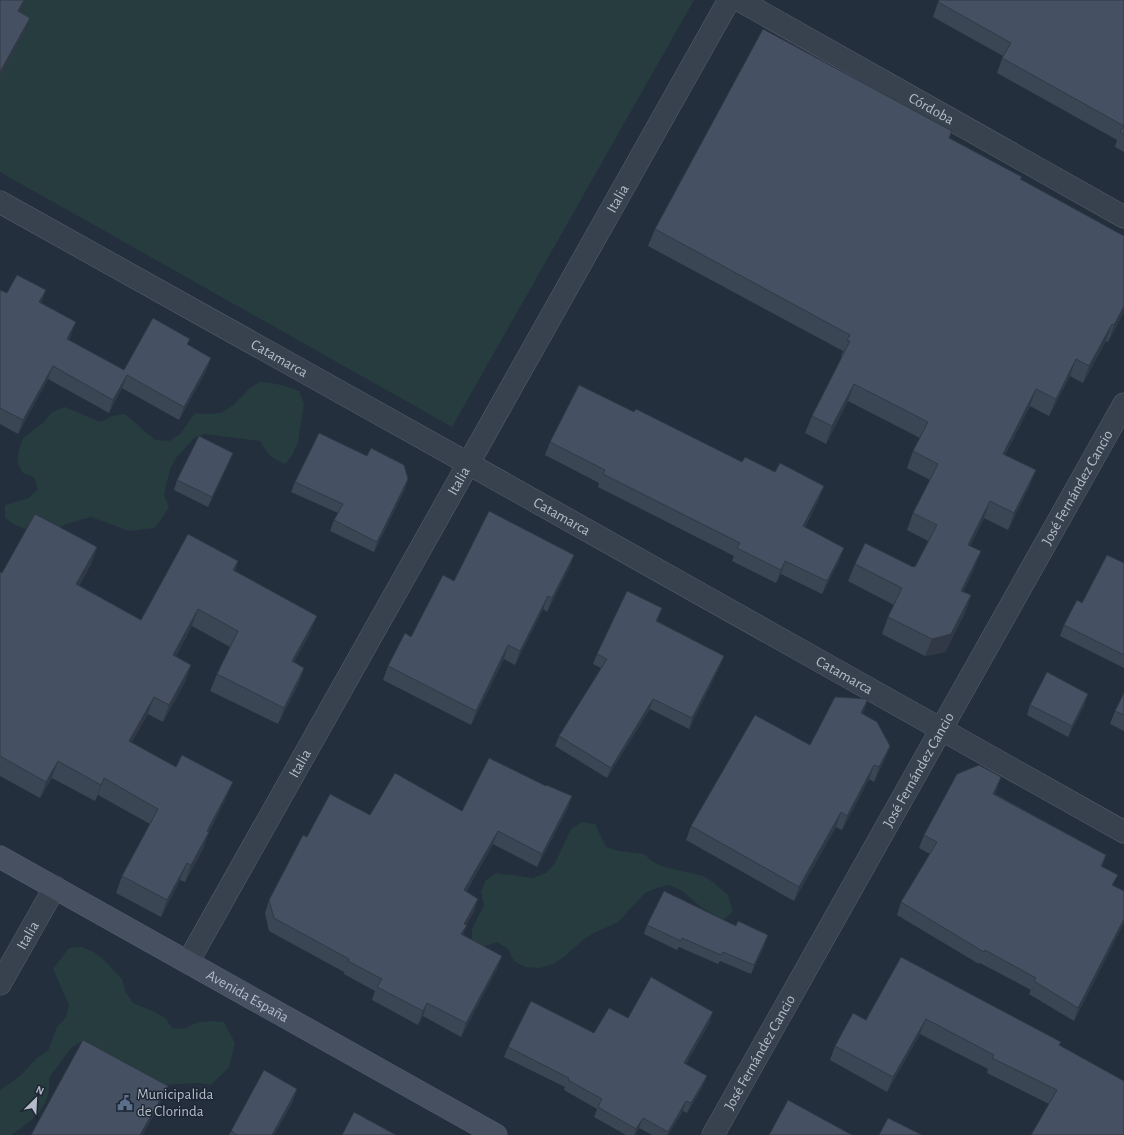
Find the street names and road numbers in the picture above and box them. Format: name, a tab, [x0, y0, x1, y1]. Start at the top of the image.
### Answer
street label: Córdoba	[906, 90, 957, 128]
street label: Italia	[604, 182, 632, 215]
street label: Catamarca	[248, 337, 310, 380]
street label: José Fernández Cancio	[1039, 428, 1116, 548]
street label: Italia	[445, 464, 473, 498]
street label: Catamarca	[531, 495, 593, 539]
street label: Catamarca	[813, 654, 875, 697]
street label: José Fernández Cancio	[881, 710, 957, 830]
street label: Italia	[286, 747, 314, 780]
street label: Italia	[14, 919, 42, 952]
street label: Avenida España	[204, 967, 291, 1025]
street label: José Fernández Cancio	[722, 992, 798, 1112]

